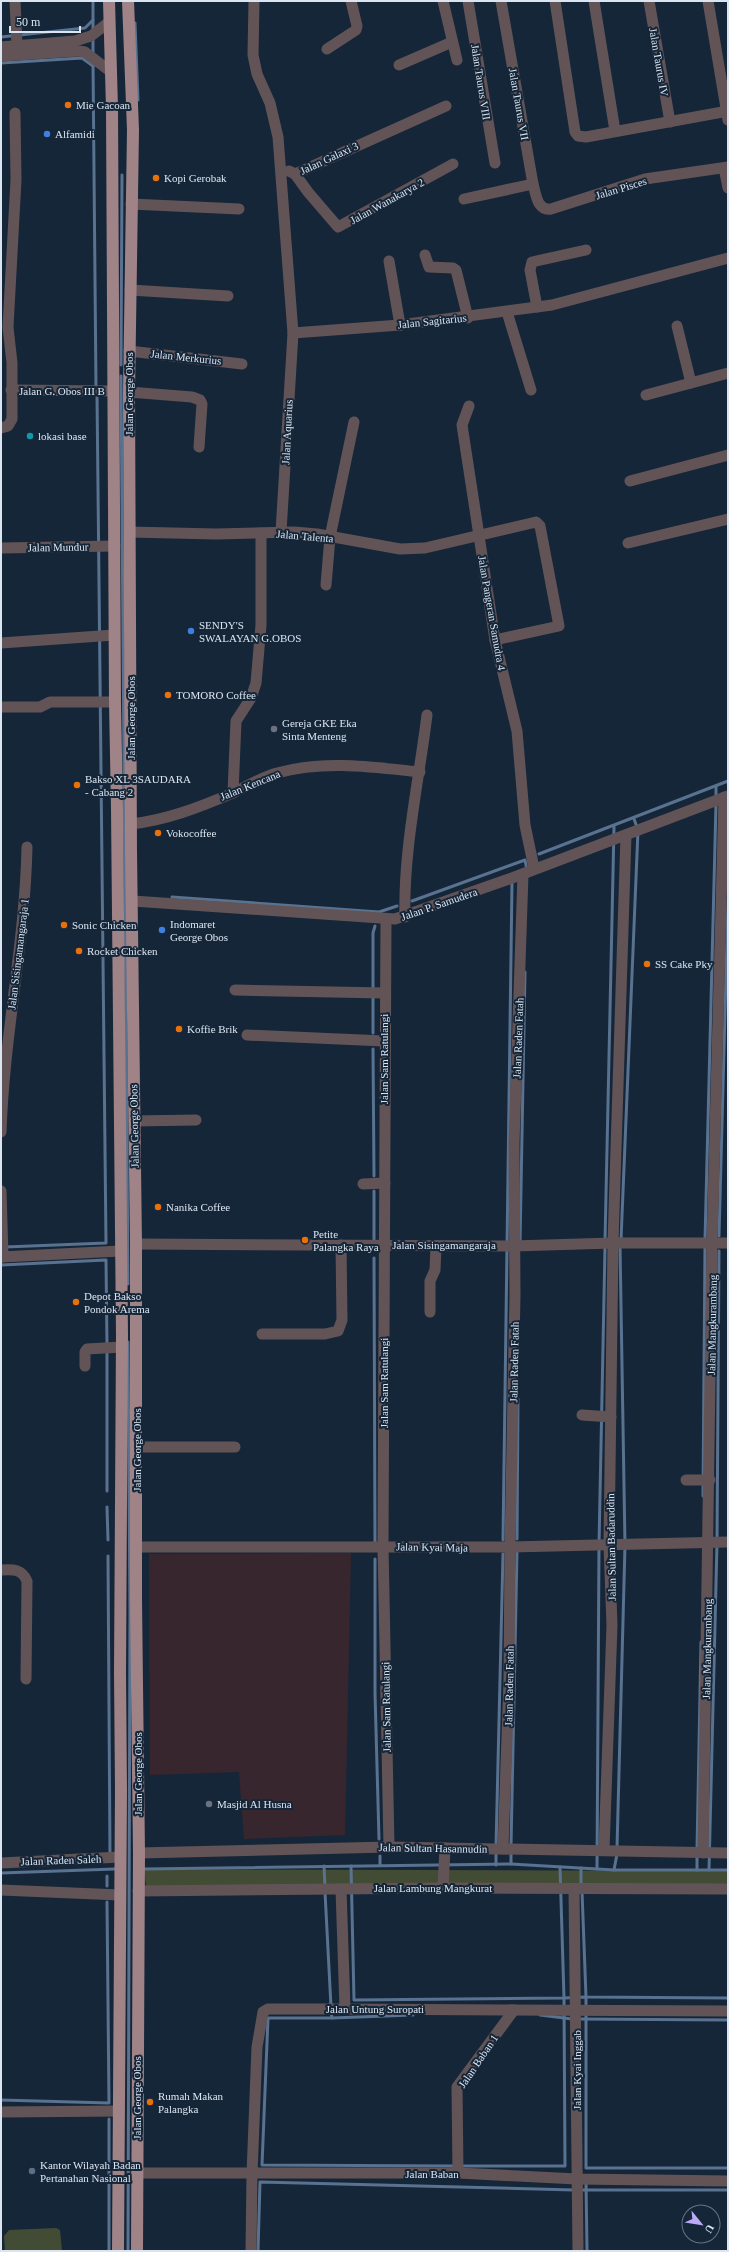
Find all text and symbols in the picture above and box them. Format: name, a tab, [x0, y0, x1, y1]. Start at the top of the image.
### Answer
scale bar	[10, 8, 80, 34]
text: 50 m	[16, 15, 41, 29]
street label: Jalan Taurus IV	[647, 27, 671, 97]
street label: Jalan Taurus VIII	[469, 43, 493, 121]
street label: Jalan Taurus VII	[507, 67, 531, 141]
place label: Mie Gacoan	[76, 99, 131, 111]
marker: Mie Gacoan	[63, 100, 73, 110]
place label: Alfamidi	[55, 128, 95, 140]
marker: Alfamidi	[42, 129, 52, 139]
street label: Jalan Galaxi 3	[298, 139, 360, 177]
place label: Kopi Gerobak	[164, 172, 227, 184]
marker: Kopi Gerobak	[151, 173, 161, 183]
street label: Jalan Pisces	[594, 175, 648, 201]
street label: Jalan Wanakarya 2	[348, 176, 426, 226]
street label: Jalan Sagitarius	[397, 311, 467, 331]
street label: Jalan Merkurius	[150, 347, 222, 367]
street label: Jalan George Obos	[123, 352, 135, 436]
street label: Jalan G. Obos III B	[19, 385, 105, 397]
street label: Jalan Aquarius	[279, 399, 295, 465]
place label: lokasi base	[38, 430, 87, 442]
marker: lokasi base	[25, 431, 35, 441]
street label: Jalan Talenta	[276, 528, 334, 544]
street label: Jalan Mundur	[28, 540, 89, 554]
street label: Jalan Pangeran Samudra 4	[476, 555, 508, 672]
place label: SENDY'S SWALAYAN G.OBOS	[199, 619, 301, 644]
marker: SENDY'S SWALAYAN G.OBOS	[186, 626, 196, 636]
street label: Jalan George Obos	[125, 676, 137, 760]
place label: TOMORO Coffee	[176, 689, 256, 701]
marker: TOMORO Coffee	[163, 690, 173, 700]
place label: Gereja GKE Eka Sinta Menteng	[282, 717, 357, 742]
marker: Gereja GKE Eka Sinta Menteng	[269, 724, 279, 734]
street label: Jalan Kencana	[218, 767, 282, 803]
place label: Bakso XL 3SAUDARA - Cabang 2	[85, 773, 191, 798]
marker: Bakso XL 3SAUDARA - Cabang 2	[72, 780, 82, 790]
place label: Vokocoffee	[166, 827, 216, 839]
marker: Vokocoffee	[153, 828, 163, 838]
street label: Jalan P. Samudera	[399, 885, 479, 923]
street label: Jalan Sisingamangaraja 1	[5, 898, 31, 1010]
place label: Indomaret George Obos	[170, 918, 228, 943]
place label: Sonic Chicken	[72, 919, 137, 931]
marker: Sonic Chicken	[59, 920, 69, 930]
marker: Indomaret George Obos	[157, 925, 167, 935]
place label: Rocket Chicken	[87, 945, 158, 957]
marker: Rocket Chicken	[74, 946, 84, 956]
place label: SS Cake Pky	[655, 958, 713, 970]
marker: SS Cake Pky	[642, 959, 652, 969]
street label: Jalan Raden Fatah	[511, 997, 525, 1079]
street label: Jalan Sam Ratulangi	[378, 1014, 390, 1104]
place label: Koffie Brik	[187, 1023, 238, 1035]
marker: Koffie Brik	[174, 1024, 184, 1034]
street label: Jalan George Obos	[127, 1084, 141, 1168]
place label: Nanika Coffee	[166, 1201, 230, 1213]
marker: Nanika Coffee	[153, 1202, 163, 1212]
place label: Petite Palangka Raya	[313, 1228, 379, 1253]
marker: Petite Palangka Raya	[300, 1235, 310, 1245]
street label: Jalan Sisingamangaraja	[392, 1239, 496, 1251]
street label: Jalan Mangkurambang	[705, 1274, 719, 1375]
place label: Depot Bakso Pondok Arema	[84, 1290, 150, 1315]
marker: Depot Bakso Pondok Arema	[71, 1297, 81, 1307]
street label: Jalan Raden Fatah	[507, 1321, 521, 1402]
street label: Jalan Sam Ratulangi	[378, 1338, 390, 1428]
street label: Jalan George Obos	[131, 1408, 143, 1492]
street label: Jalan Sultan Badaruddin	[604, 1493, 618, 1601]
street label: Jalan Kyai Maja	[396, 1540, 468, 1554]
street label: Jalan Mangkurambang	[700, 1598, 714, 1699]
street label: Jalan Raden Fatah	[502, 1645, 516, 1726]
street label: Jalan Sam Ratulangi	[379, 1662, 393, 1752]
street label: Jalan George Obos	[132, 1732, 144, 1816]
place label: Masjid Al Husna	[217, 1798, 292, 1810]
marker: Masjid Al Husna	[204, 1799, 214, 1809]
street label: Jalan Sultan Hasannudin	[379, 1841, 488, 1855]
street label: Jalan Raden Saleh	[20, 1853, 102, 1867]
street label: Jalan Lambung Mangkurat	[374, 1882, 492, 1894]
street label: Jalan Untung Suropati	[326, 2003, 424, 2015]
street label: Jalan Kyai Inggab	[571, 2029, 583, 2110]
street label: Jalan Baban 1	[456, 2032, 500, 2090]
street label: Jalan George Obos	[131, 2056, 143, 2140]
place label: Rumah Makan Palangka	[158, 2090, 224, 2115]
marker: Rumah Makan Palangka	[145, 2097, 155, 2107]
place label: Kantor Wilayah Badan Pertanahan Nasional	[40, 2159, 141, 2184]
marker: Kantor Wilayah Badan Pertanahan Nasional	[27, 2166, 37, 2176]
street label: Jalan Baban	[405, 2168, 459, 2180]
north arrow	[681, 2204, 721, 2244]
text: U	[702, 2223, 717, 2235]

